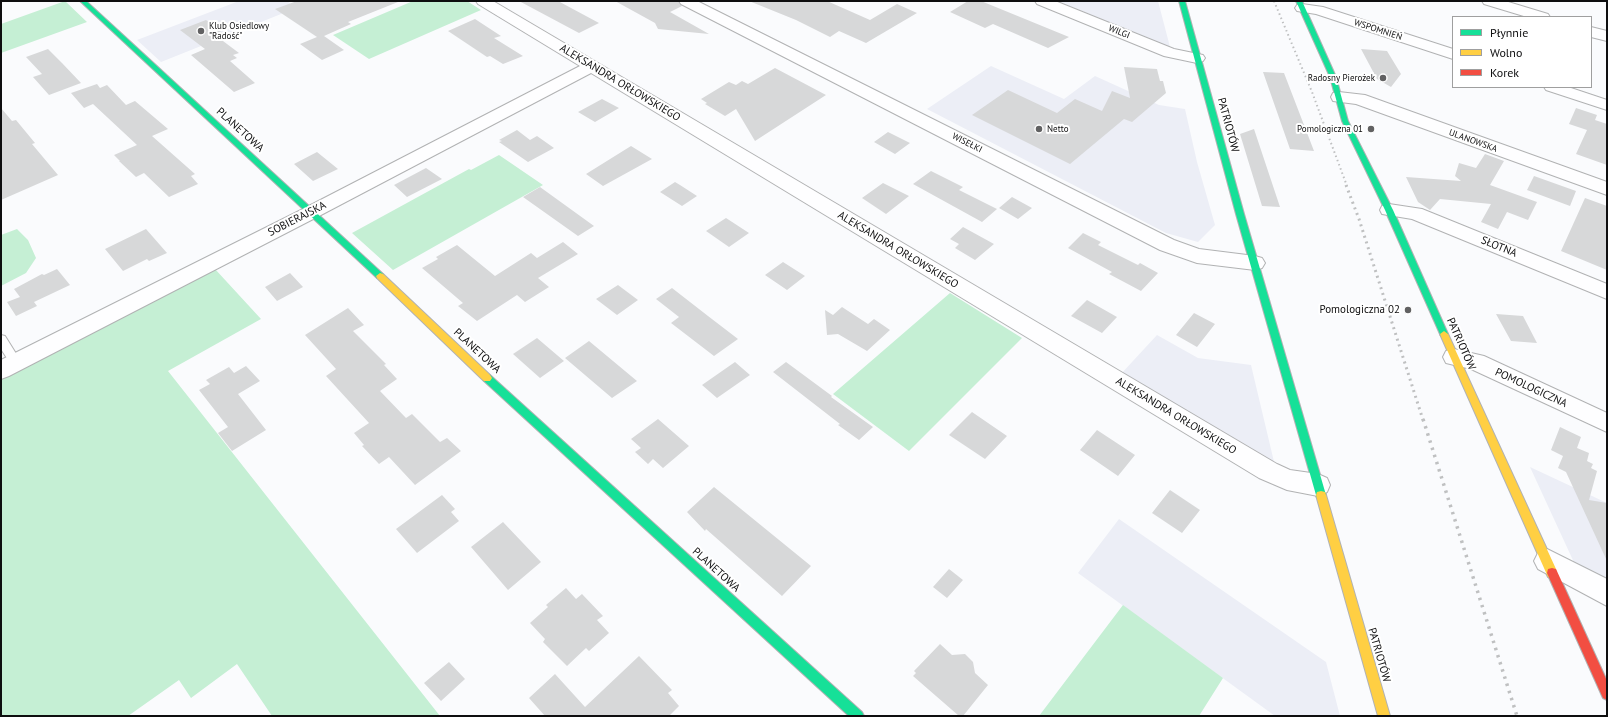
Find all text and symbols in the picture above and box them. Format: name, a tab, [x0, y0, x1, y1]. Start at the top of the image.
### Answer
legend	[1452, 16, 1592, 88]
street label: WSPOMNIEŃ	[1353, 17, 1403, 43]
place label: Klub Osiedlowy "Radość"	[209, 21, 269, 42]
street label: WILGI	[1107, 23, 1131, 41]
text: Płynnie	[1490, 25, 1528, 40]
marker: Klub Osiedlowy "Radość"	[196, 26, 206, 36]
street label: ALEKSANDRA ORŁOWSKIEGO	[557, 42, 683, 124]
text: Wolno	[1490, 45, 1522, 60]
text: Korek	[1490, 65, 1519, 80]
place label: Radosny Pierożek	[1308, 73, 1375, 83]
marker: Radosny Pierożek	[1378, 73, 1388, 83]
street label: PATRIOTÓW	[1214, 96, 1242, 154]
street label: PLANETOWA	[213, 105, 267, 155]
marker: Netto	[1034, 124, 1044, 134]
place label: Netto	[1047, 124, 1068, 134]
place label: Pomologiczna 01	[1297, 124, 1363, 134]
marker: Pomologiczna 01	[1366, 124, 1376, 134]
street label: ULANOWSKA	[1447, 127, 1499, 155]
street label: WISEŁKI	[950, 131, 984, 155]
street label: SOBIERAJSKA	[266, 199, 328, 239]
street label: ALEKSANDRA ORŁOWSKIEGO	[835, 209, 961, 291]
street label: SŁOTNA	[1479, 234, 1519, 260]
place label: Pomologiczna 02	[1319, 303, 1400, 317]
marker: Pomologiczna 02	[1403, 305, 1413, 315]
street label: PATRIOTÓW	[1444, 316, 1478, 372]
street label: PLANETOWA	[451, 326, 503, 376]
street label: POMOLOGICZNA	[1493, 366, 1569, 410]
street label: ALEKSANDRA ORŁOWSKIEGO	[1113, 375, 1239, 457]
street label: PLANETOWA	[689, 545, 743, 595]
street label: PATRIOTÓW	[1365, 626, 1393, 684]

